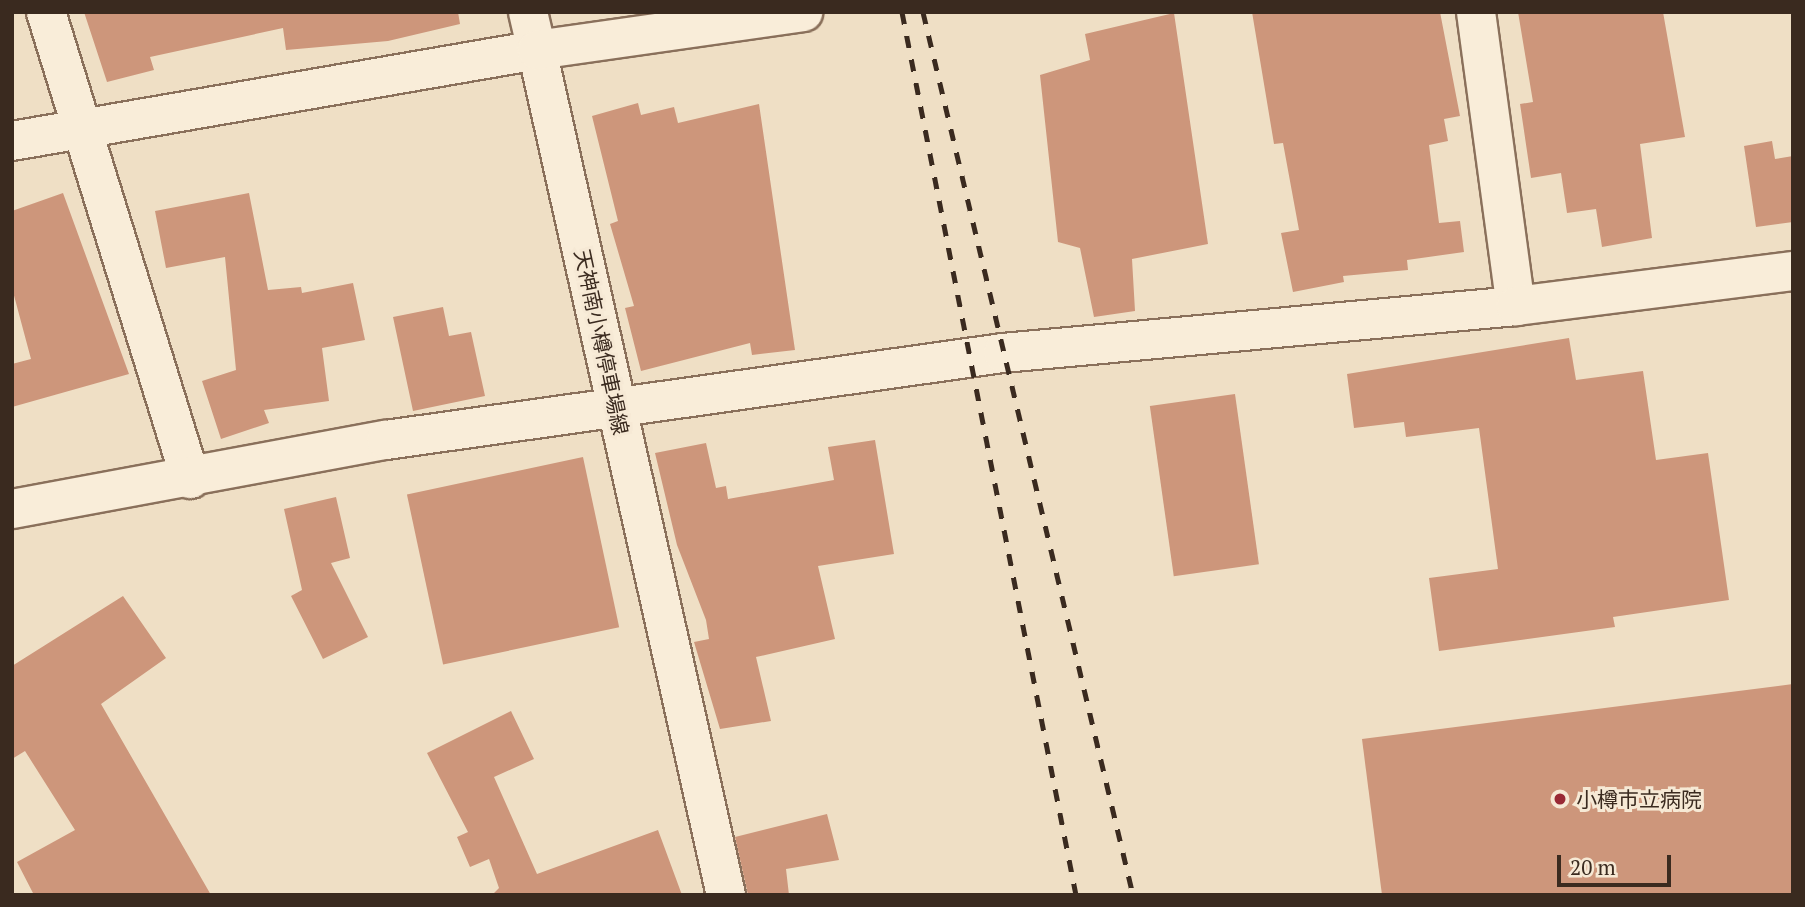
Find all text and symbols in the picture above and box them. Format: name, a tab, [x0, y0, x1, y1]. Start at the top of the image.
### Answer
street label: 天神南小樽停車場線	[570, 247, 634, 437]
place label: 小樽市立病院	[1576, 786, 1702, 812]
marker: 小樽市立病院	[1550, 789, 1570, 809]
scale bar	[1560, 841, 1674, 885]
text: 20 m	[1570, 853, 1616, 881]

